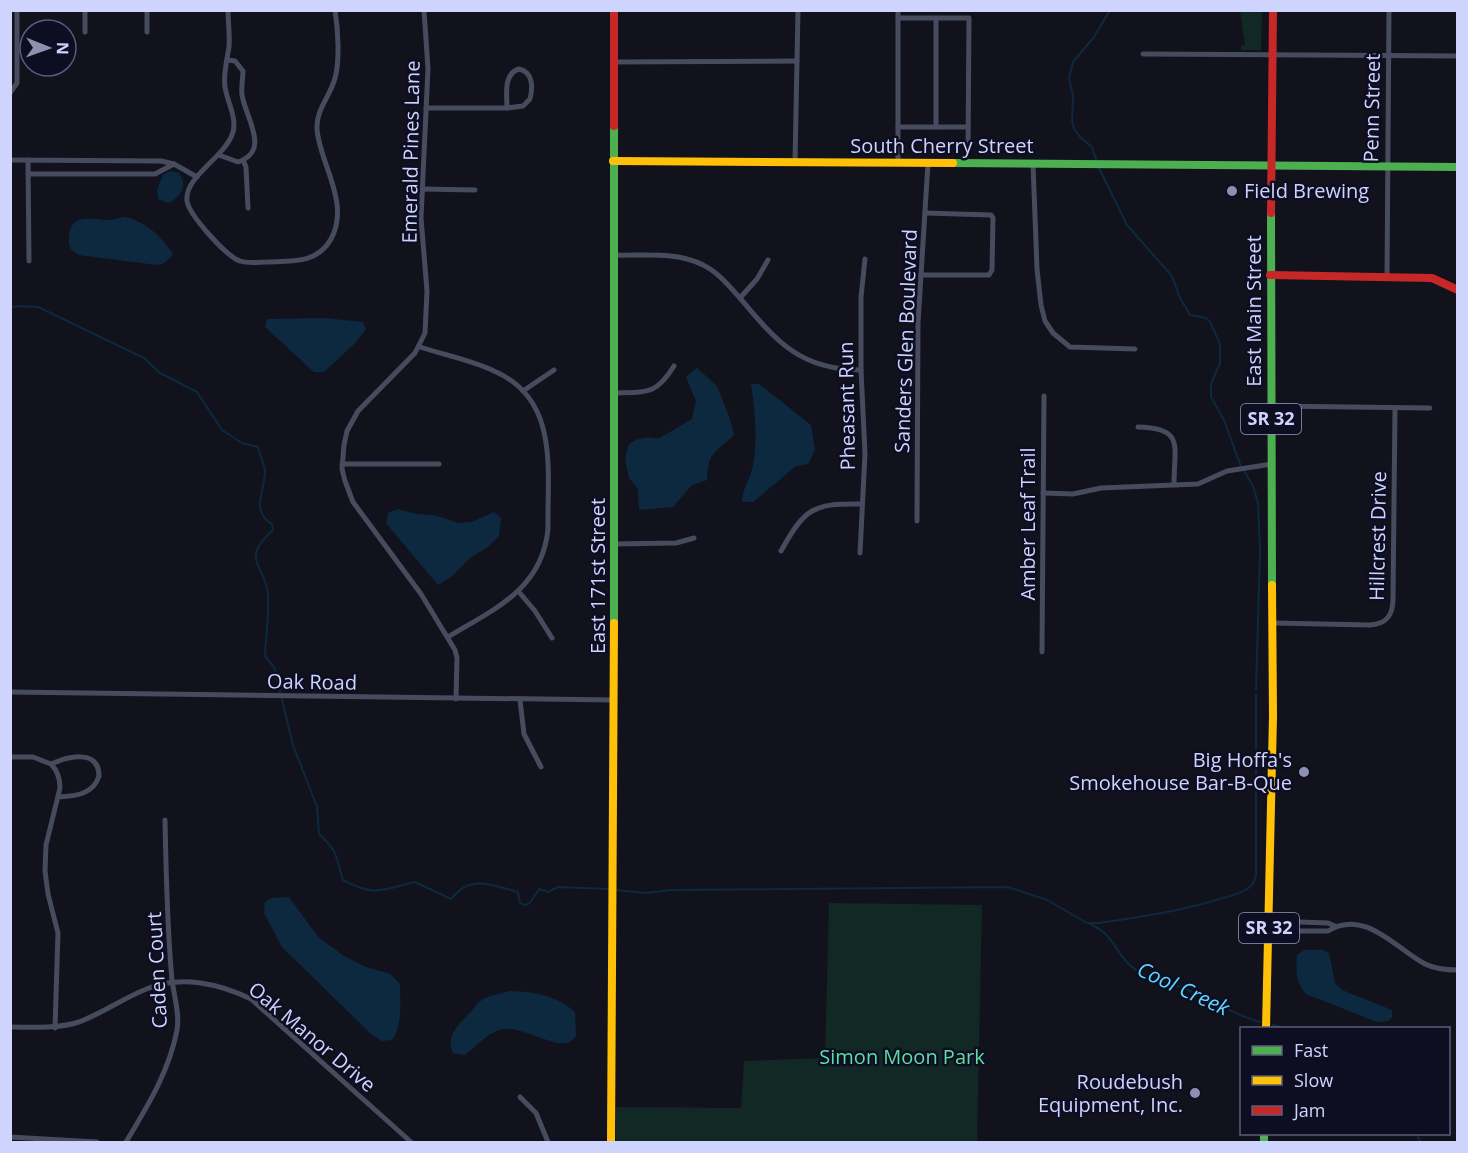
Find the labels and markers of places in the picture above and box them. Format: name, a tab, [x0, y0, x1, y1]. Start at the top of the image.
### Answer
place label: Field Brewing	[1244, 177, 1369, 204]
marker: Field Brewing	[1225, 184, 1239, 198]
place label: Big Hoffa's Smokehouse Bar-B-Que	[1069, 746, 1292, 796]
marker: Big Hoffa's Smokehouse Bar-B-Que	[1297, 765, 1311, 779]
place label: Roudebush Equipment, Inc.	[1038, 1068, 1183, 1118]
marker: Roudebush Equipment, Inc.	[1188, 1086, 1202, 1100]

